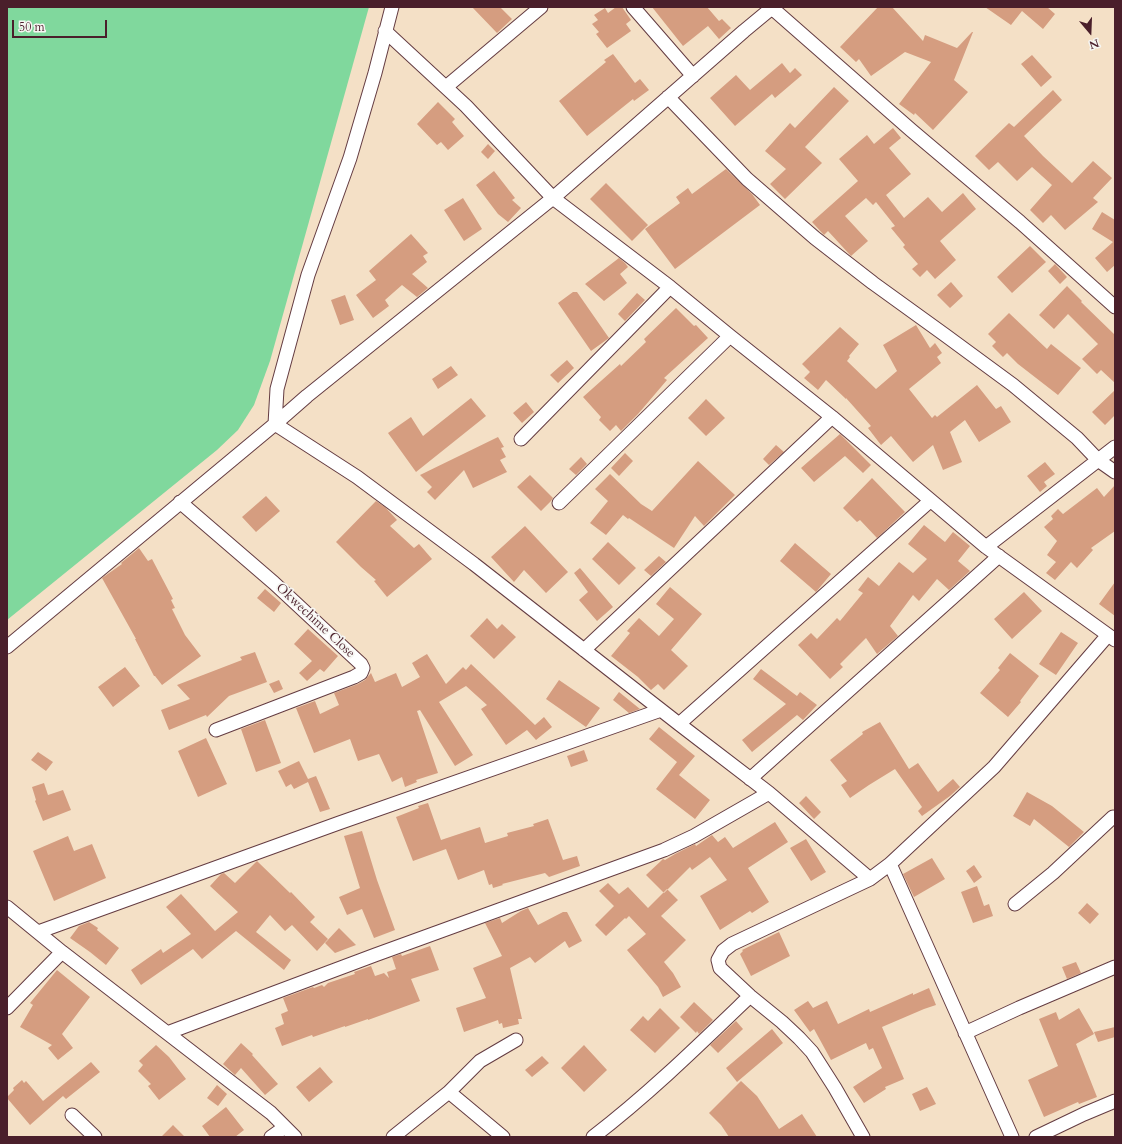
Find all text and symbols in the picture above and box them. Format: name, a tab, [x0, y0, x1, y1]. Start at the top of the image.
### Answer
scale bar	[14, 12, 109, 38]
north arrow	[1070, 12, 1110, 52]
text: 50 m	[19, 19, 45, 35]
text: N	[1087, 35, 1101, 52]
street label: Okwechime Close	[272, 580, 358, 662]

